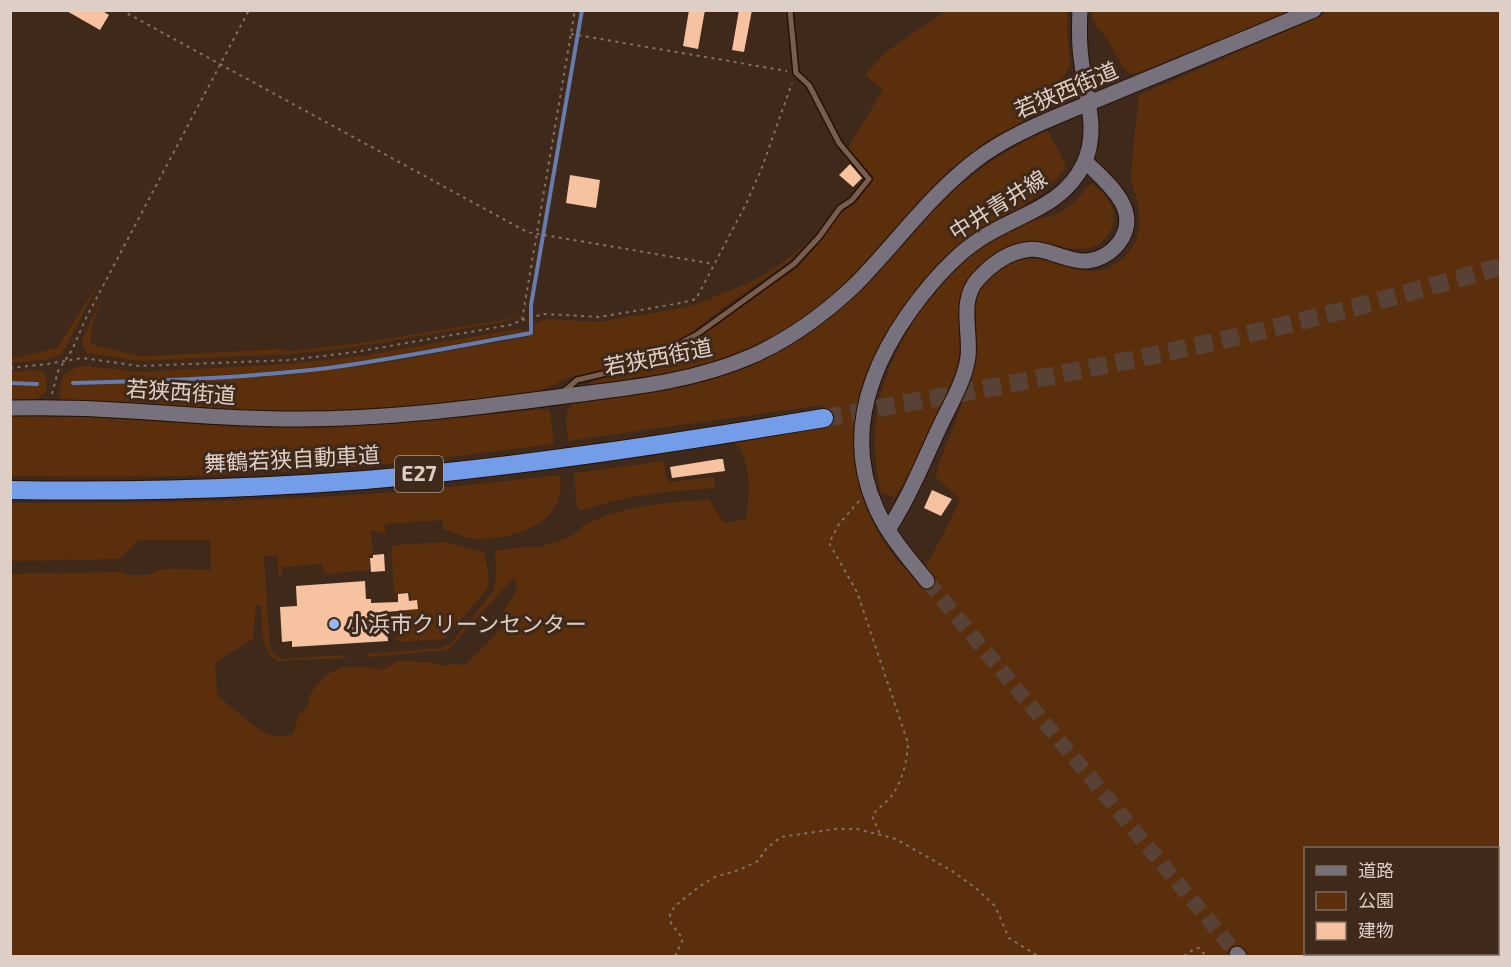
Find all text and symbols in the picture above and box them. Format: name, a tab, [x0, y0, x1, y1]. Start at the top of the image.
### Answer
street label: 若狭西街道	[1010, 56, 1121, 123]
street label: 中井青井線	[944, 164, 1051, 244]
street label: 若狭西街道	[601, 333, 714, 379]
street label: 若狭西街道	[125, 374, 237, 408]
street label: 舞鶴若狭自動車道	[203, 440, 381, 476]
road number: E27	[395, 456, 443, 492]
place label: 小浜市クリーンセンター	[346, 610, 587, 636]
marker: 小浜市クリーンセンター	[327, 617, 341, 631]
legend	[1304, 847, 1499, 955]
text: 道路	[1358, 859, 1394, 881]
text: 公園	[1358, 889, 1394, 911]
text: 建物	[1358, 919, 1394, 941]

